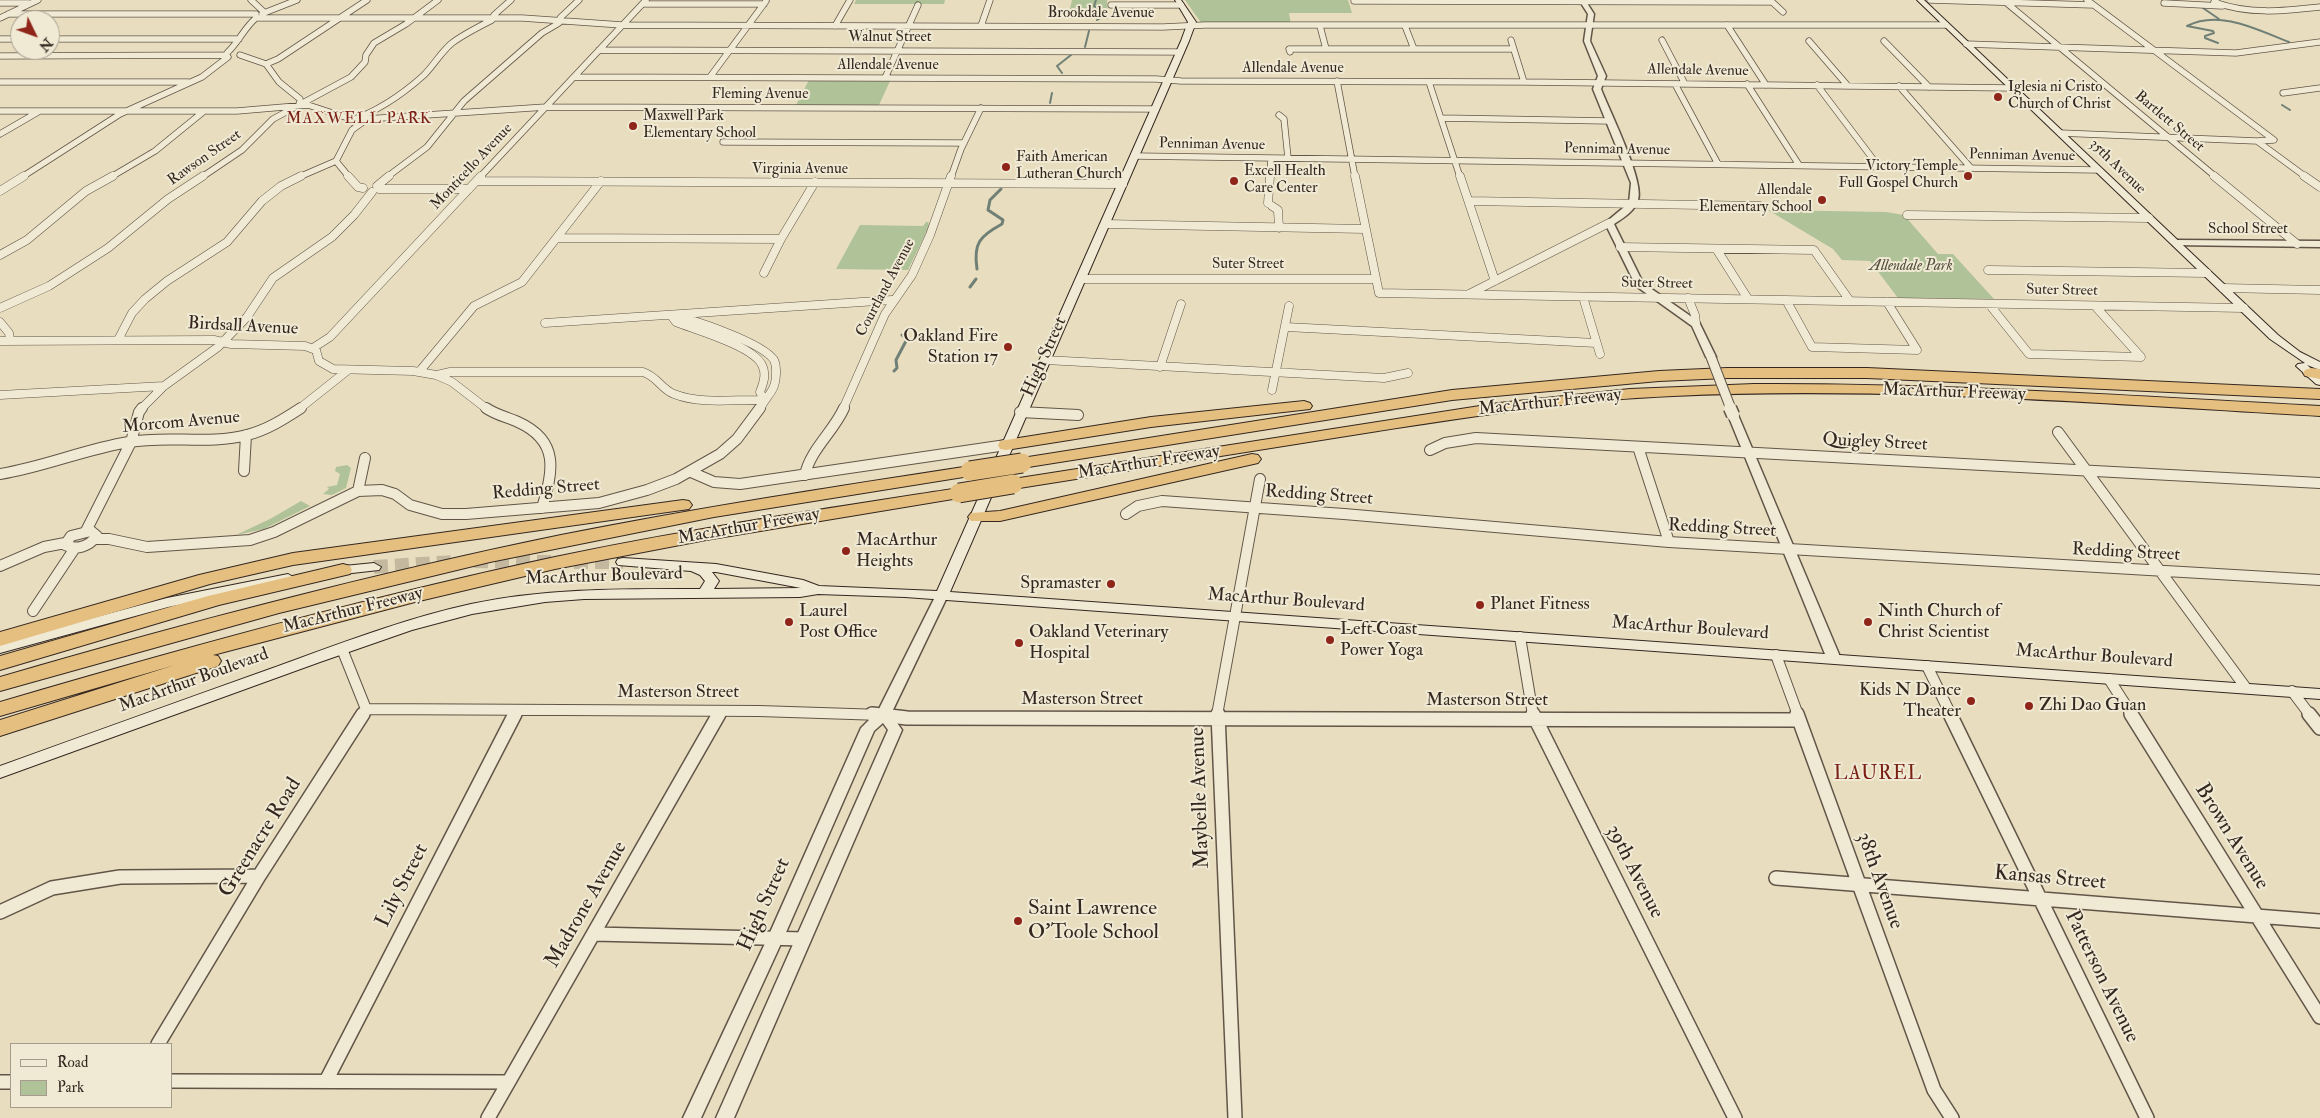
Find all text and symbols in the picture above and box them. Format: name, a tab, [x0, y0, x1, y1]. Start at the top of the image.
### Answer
street label: Brookdale Avenue	[1048, 5, 1154, 23]
north arrow	[10, 10, 60, 60]
street label: Walnut Street	[848, 29, 932, 47]
text: N	[35, 34, 56, 55]
street label: Allendale Avenue	[837, 57, 939, 75]
street label: Allendale Avenue	[1242, 60, 1344, 78]
street label: Allendale Avenue	[1647, 61, 1749, 81]
place label: Iglesia ni Cristo Church of Christ	[2008, 79, 2111, 114]
street label: Fleming Avenue	[712, 86, 808, 104]
street label: Bartlett Street	[2130, 88, 2208, 156]
marker: Iglesia ni Cristo Church of Christ	[1992, 91, 2004, 103]
place label: Maxwell Park Elementary School	[643, 108, 756, 143]
district label: MAXWELL PARK	[284, 110, 434, 130]
street label: Monticello Avenue	[427, 120, 517, 214]
marker: Maxwell Park Elementary School	[627, 120, 639, 132]
street label: Rawson Street	[165, 126, 245, 190]
street label: Penniman Avenue	[1159, 135, 1265, 155]
street label: 35th Avenue	[2085, 136, 2149, 198]
street label: Penniman Avenue	[1564, 140, 1670, 160]
street label: Penniman Avenue	[1969, 146, 2075, 166]
place label: Faith American Lutheran Church	[1016, 149, 1122, 184]
place label: Victory Temple Full Gospel Church	[1839, 158, 1958, 193]
street label: Virginia Avenue	[752, 161, 848, 179]
marker: Faith American Lutheran Church	[1000, 161, 1012, 173]
place label: Excell Health Care Center	[1244, 163, 1326, 198]
marker: Victory Temple Full Gospel Church	[1962, 170, 1974, 182]
marker: Excell Health Care Center	[1228, 175, 1240, 187]
place label: Allendale Elementary School	[1699, 182, 1812, 217]
marker: Allendale Elementary School	[1816, 194, 1828, 206]
street label: School Street	[2208, 221, 2288, 239]
street label: Courtland Avenue	[853, 236, 919, 340]
street label: Suter Street	[1212, 256, 1284, 274]
park label: Allendale Park	[1869, 258, 1953, 276]
street label: Suter Street	[1621, 274, 1693, 294]
street label: Suter Street	[2026, 281, 2098, 301]
street label: Birdsall Avenue	[187, 313, 299, 341]
street label: High Street	[1018, 314, 1072, 400]
place label: Oakland Fire Station 17	[903, 326, 998, 368]
marker: Oakland Fire Station 17	[1002, 341, 1014, 353]
street label: MacArthur Freeway	[1882, 380, 2026, 406]
street label: MacArthur Freeway	[1477, 385, 1623, 421]
street label: Morcom Avenue	[121, 407, 241, 439]
street label: Quigley Street	[1822, 429, 1928, 457]
street label: MacArthur Freeway	[1076, 441, 1222, 485]
street label: Redding Street	[491, 475, 601, 505]
street label: Redding Street	[1264, 481, 1374, 511]
street label: MacArthur Freeway	[676, 504, 822, 550]
street label: Redding Street	[1667, 515, 1777, 543]
place label: MacArthur Heights	[856, 530, 937, 572]
street label: Redding Street	[2071, 539, 2181, 567]
marker: MacArthur Heights	[840, 545, 852, 557]
street label: MacArthur Boulevard	[525, 563, 683, 591]
place label: Spramaster	[1020, 573, 1101, 595]
marker: Spramaster	[1105, 578, 1117, 590]
street label: MacArthur Freeway	[281, 583, 425, 639]
street label: MacArthur Boulevard	[1207, 585, 1365, 617]
place label: Planet Fitness	[1490, 594, 1590, 616]
marker: Planet Fitness	[1474, 599, 1486, 611]
place label: Laurel Post Office	[799, 601, 877, 644]
place label: Ninth Church of Christ Scientist	[1878, 601, 2000, 644]
street label: MacArthur Boulevard	[1611, 613, 1769, 645]
marker: Laurel Post Office	[783, 616, 795, 628]
marker: Ninth Church of Christ Scientist	[1862, 616, 1874, 628]
place label: Left Coast Power Yoga	[1340, 619, 1423, 662]
place label: Oakland Veterinary Hospital	[1029, 622, 1168, 664]
marker: Left Coast Power Yoga	[1324, 634, 1336, 646]
marker: Oakland Veterinary Hospital	[1013, 637, 1025, 649]
street label: MacArthur Boulevard	[2015, 641, 2173, 673]
street label: MacArthur Boulevard	[116, 644, 272, 718]
place label: Kids N Dance Theater	[1859, 680, 1961, 722]
street label: Masterson Street	[617, 682, 739, 704]
street label: Masterson Street	[1021, 689, 1143, 711]
street label: Masterson Street	[1426, 690, 1548, 712]
marker: Kids N Dance Theater	[1965, 695, 1977, 707]
place label: Zhi Dao Guan	[2039, 695, 2146, 717]
marker: Zhi Dao Guan	[2023, 700, 2035, 712]
street label: Maybelle Avenue	[1186, 727, 1216, 869]
district label: LAUREL	[1833, 764, 1923, 786]
street label: Greenacre Road	[214, 774, 308, 902]
street label: Brown Avenue	[2188, 779, 2274, 895]
street label: 39th Avenue	[1600, 821, 1668, 923]
street label: 38th Avenue	[1850, 829, 1908, 933]
street label: Madrone Avenue	[541, 837, 633, 973]
street label: Lily Street	[371, 840, 435, 932]
street label: High Street	[733, 855, 797, 955]
street label: Kansas Street	[1993, 862, 2107, 896]
place label: Saint Lawrence O'Toole School	[1028, 896, 1159, 946]
street label: Patterson Avenue	[2058, 907, 2144, 1047]
marker: Saint Lawrence O'Toole School	[1012, 915, 1024, 927]
legend	[10, 1043, 172, 1108]
text: Road	[57, 1053, 88, 1072]
text: Park	[57, 1078, 84, 1097]

